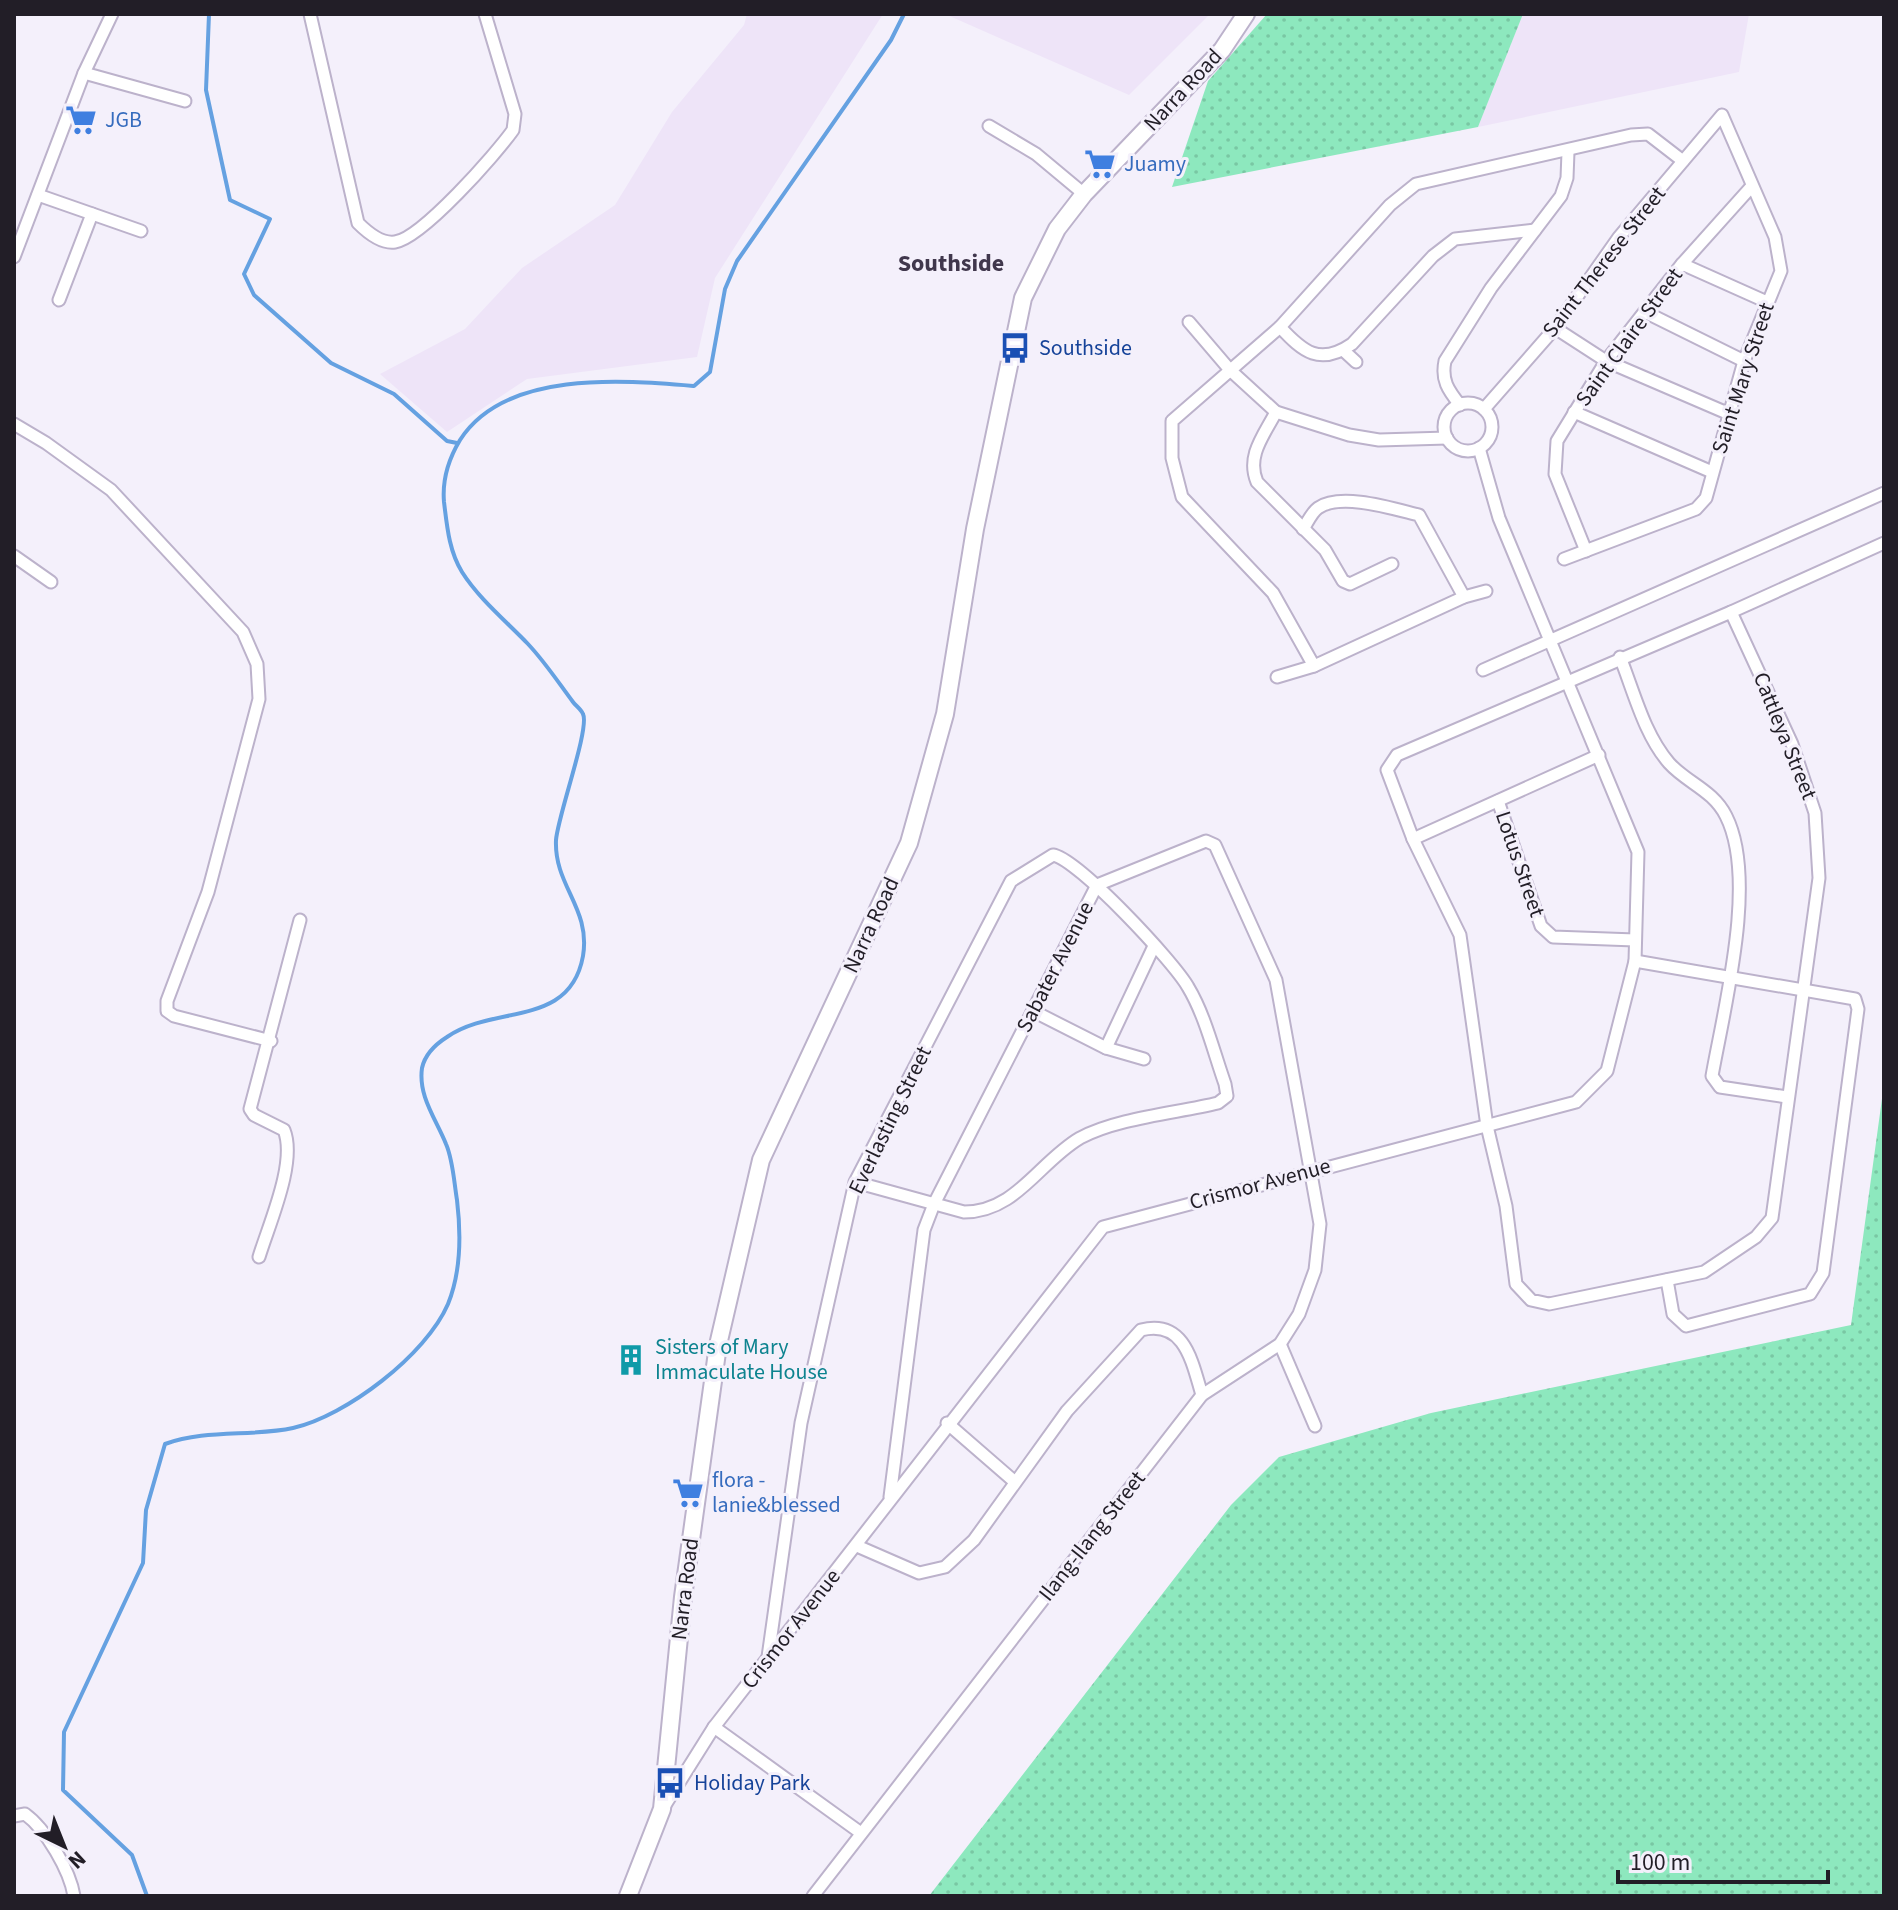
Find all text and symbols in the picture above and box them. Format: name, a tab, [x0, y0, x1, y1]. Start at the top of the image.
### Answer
street label: Narra Road	[1136, 42, 1230, 138]
supermarket icon: JGB	[64, 103, 98, 137]
place label: JGB	[105, 104, 142, 136]
supermarket icon: Juamy	[1083, 147, 1117, 181]
place label: Juamy	[1124, 148, 1187, 180]
street label: Saint Therese Street	[1535, 179, 1674, 345]
district label: Southside	[898, 246, 1004, 281]
street label: Saint Claire Street	[1568, 261, 1691, 413]
street label: Saint Mary Street	[1703, 298, 1783, 458]
bus stop icon: Southside	[998, 331, 1032, 365]
place label: Southside	[1039, 332, 1132, 364]
street label: Cattleya Street	[1745, 667, 1825, 805]
street label: Lotus Street	[1487, 807, 1553, 922]
street label: Narra Road	[835, 872, 907, 978]
street label: Sabater Avenue	[1008, 896, 1102, 1038]
street label: Everlasting Street	[840, 1040, 940, 1199]
street label: Crismor Avenue	[1186, 1150, 1334, 1218]
place label: Sisters of Mary Immaculate House	[655, 1331, 828, 1388]
building icon: Sisters of Mary Immaculate House	[614, 1343, 648, 1377]
place label: flora - lanie&blessed	[712, 1464, 841, 1521]
street label: Ilang-Ilang Street	[1031, 1464, 1153, 1608]
supermarket icon: flora - lanie&blessed	[671, 1476, 705, 1510]
street label: Narra Road	[663, 1536, 707, 1642]
street label: Crismor Avenue	[734, 1562, 848, 1696]
bus stop icon: Holiday Park	[653, 1766, 687, 1800]
place label: Holiday Park	[694, 1767, 810, 1799]
north arrow	[24, 1806, 104, 1886]
scale bar	[1618, 1834, 1828, 1884]
text: N	[61, 1843, 93, 1877]
text: 100 m	[1630, 1845, 1690, 1880]

